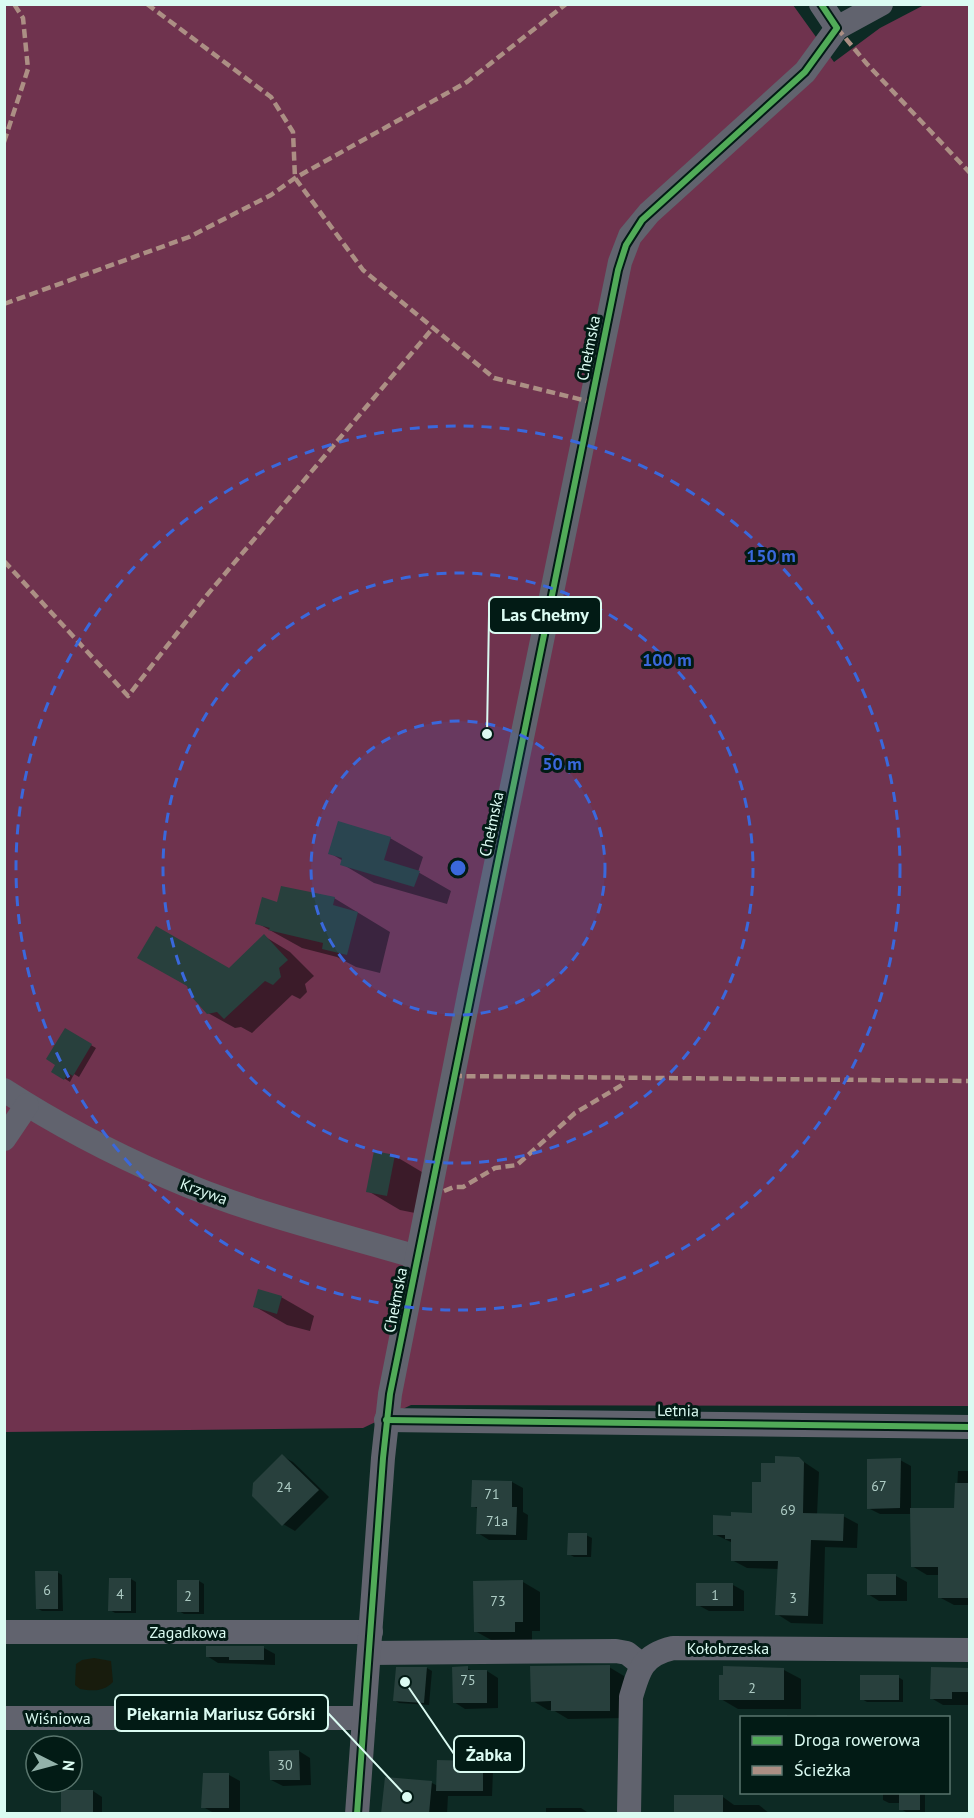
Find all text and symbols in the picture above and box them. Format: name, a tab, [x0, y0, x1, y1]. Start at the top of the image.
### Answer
street label: Chełmska	[572, 314, 604, 382]
text: 150 m	[746, 544, 796, 567]
callout: Las Chełmy	[489, 597, 601, 633]
text: Las Chełmy	[501, 603, 589, 626]
text: 100 m	[642, 648, 692, 671]
text: 50 m	[542, 752, 582, 775]
street label: Chełmska	[474, 790, 508, 858]
centre of rings	[448, 858, 468, 878]
street label: Krzywa	[178, 1173, 230, 1209]
street label: Chełmska	[379, 1266, 411, 1334]
street label: Letnia	[657, 1400, 699, 1420]
house number: 67	[871, 1477, 887, 1495]
house number: 24	[276, 1478, 292, 1496]
house number: 71	[484, 1485, 500, 1503]
house number: 69	[780, 1501, 796, 1519]
house number: 71a	[486, 1512, 508, 1530]
house number: 6	[43, 1581, 51, 1599]
house number: 4	[116, 1585, 124, 1603]
house number: 1	[711, 1586, 719, 1604]
house number: 2	[184, 1587, 192, 1605]
house number: 3	[789, 1589, 797, 1607]
house number: 73	[490, 1592, 506, 1610]
street label: Zagadkowa	[149, 1622, 227, 1642]
street label: Kołobrzeska	[687, 1638, 769, 1658]
house number: 75	[460, 1671, 476, 1689]
house number: 2	[748, 1679, 756, 1697]
callout: Piekarnia Mariusz Górski	[115, 1695, 328, 1731]
text: Piekarnia Mariusz Górski	[127, 1702, 315, 1725]
street label: Wiśniowa	[25, 1708, 91, 1728]
legend	[740, 1716, 950, 1794]
text: Droga rowerowa	[794, 1728, 920, 1751]
north arrow	[24, 1734, 84, 1794]
callout: Żabka	[454, 1736, 524, 1772]
text: Żabka	[466, 1743, 512, 1766]
house number: 30	[277, 1756, 293, 1774]
text: Ścieżka	[794, 1758, 851, 1781]
text: N	[58, 1759, 79, 1772]

